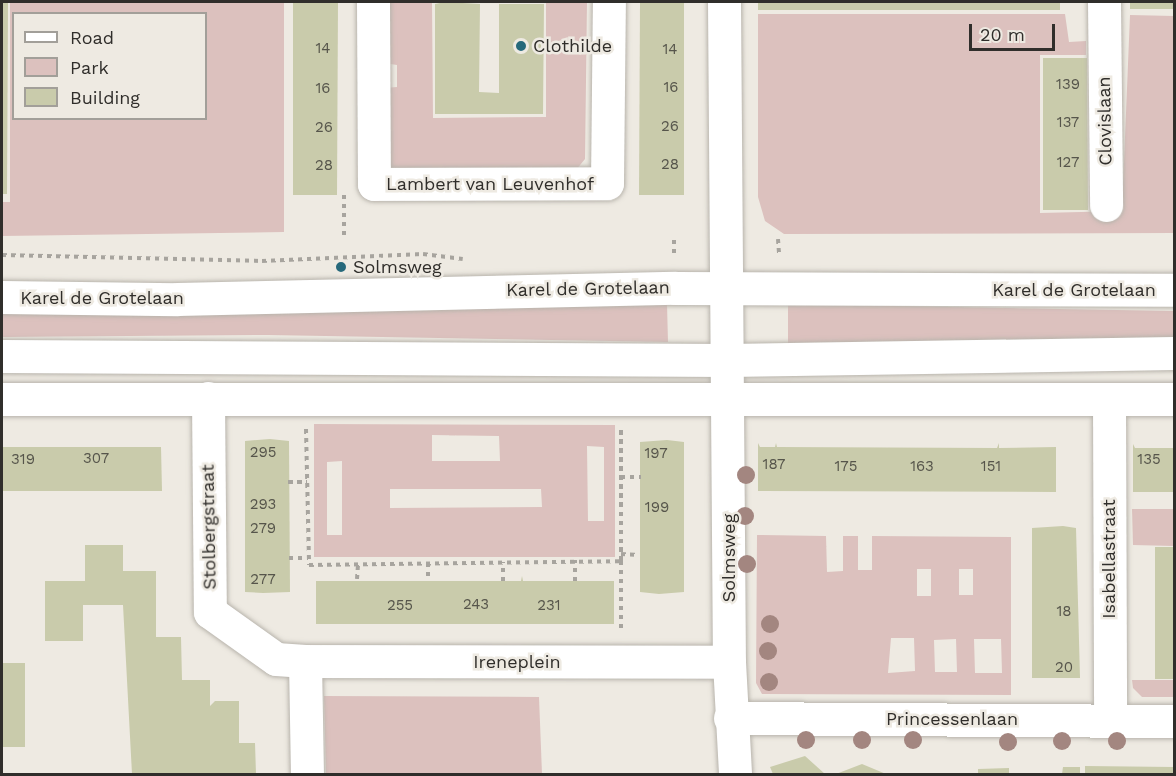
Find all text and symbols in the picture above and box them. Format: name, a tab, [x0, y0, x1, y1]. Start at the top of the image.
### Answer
legend	[12, 12, 207, 120]
scale bar	[972, 12, 1058, 50]
text: 20 m	[980, 24, 1025, 45]
text: Road	[70, 27, 114, 48]
place label: Clothilde	[533, 35, 612, 57]
marker: Clothilde	[514, 39, 528, 53]
house number: 14	[315, 40, 331, 58]
house number: 14	[662, 41, 678, 59]
text: Park	[70, 57, 109, 78]
house number: 139	[1056, 76, 1080, 94]
street label: Clovislaan	[1093, 76, 1117, 166]
house number: 16	[664, 79, 678, 97]
house number: 16	[316, 80, 330, 98]
text: Building	[70, 87, 140, 108]
house number: 137	[1057, 114, 1079, 132]
house number: 26	[661, 118, 679, 136]
house number: 26	[315, 119, 333, 137]
house number: 127	[1057, 154, 1079, 172]
house number: 28	[661, 156, 679, 174]
house number: 28	[315, 157, 333, 175]
street label: Lambert van Leuvenhof	[386, 173, 594, 195]
place label: Solmsweg	[353, 256, 442, 278]
marker: Solmsweg	[334, 260, 348, 274]
street label: Karel de Grotelaan	[506, 277, 670, 301]
street label: Karel de Grotelaan	[992, 279, 1156, 301]
street label: Karel de Grotelaan	[20, 287, 184, 309]
house number: 295	[250, 444, 276, 462]
house number: 197	[644, 445, 668, 463]
house number: 307	[83, 450, 109, 468]
house number: 319	[11, 451, 35, 469]
house number: 135	[1137, 451, 1161, 469]
house number: 187	[763, 456, 785, 474]
house number: 175	[835, 458, 857, 476]
house number: 163	[910, 458, 934, 476]
house number: 151	[981, 458, 1001, 476]
street label: Stolbergstraat	[197, 464, 221, 590]
house number: 293	[250, 496, 276, 514]
house number: 199	[645, 499, 669, 517]
street label: Isabellastraat	[1098, 499, 1120, 619]
street label: Solmsweg	[718, 514, 740, 602]
house number: 279	[250, 520, 276, 538]
house number: 277	[250, 571, 276, 589]
house number: 243	[463, 596, 489, 614]
house number: 255	[387, 597, 413, 615]
house number: 231	[537, 597, 561, 615]
house number: 18	[1056, 603, 1072, 621]
street label: Ireneplein	[473, 651, 561, 673]
house number: 20	[1055, 659, 1073, 677]
street label: Princessenlaan	[886, 708, 1018, 730]

